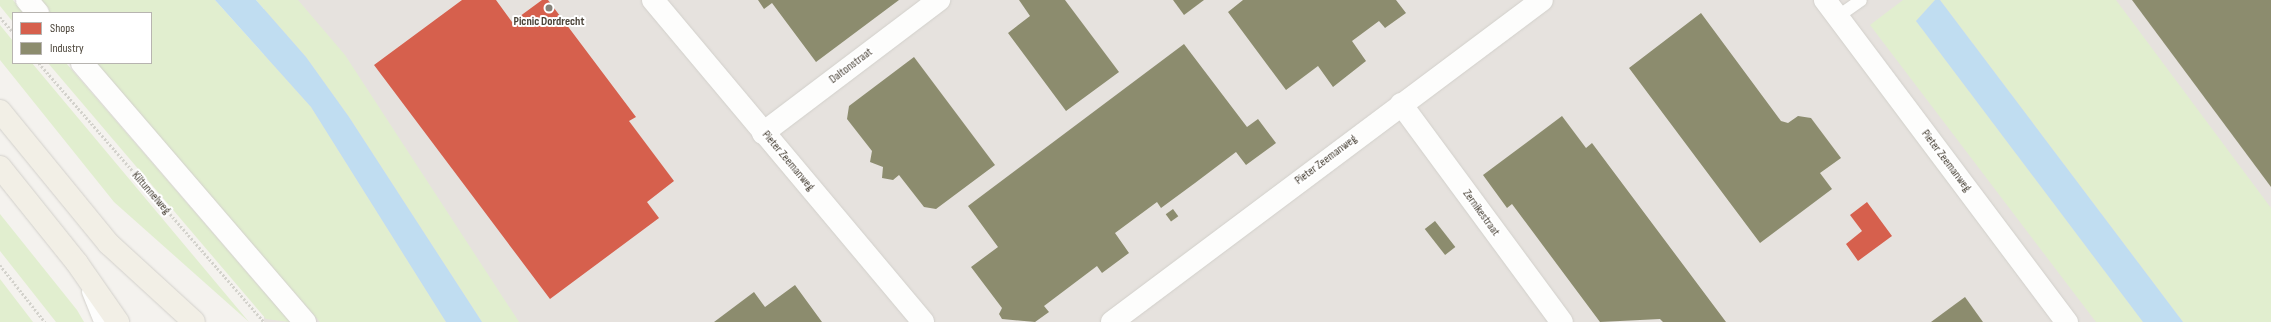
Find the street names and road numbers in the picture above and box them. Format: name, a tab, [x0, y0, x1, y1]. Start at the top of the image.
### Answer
street label: Daltonstraat	[827, 45, 875, 87]
street label: Pieter Zeemanweg	[1918, 127, 1974, 195]
street label: Pieter Zeemanweg	[759, 128, 817, 194]
street label: Pieter Zeemanweg	[1292, 132, 1360, 188]
street label: Kiltunnelweg	[128, 169, 174, 217]
street label: Zernikestraat	[1459, 187, 1503, 239]

